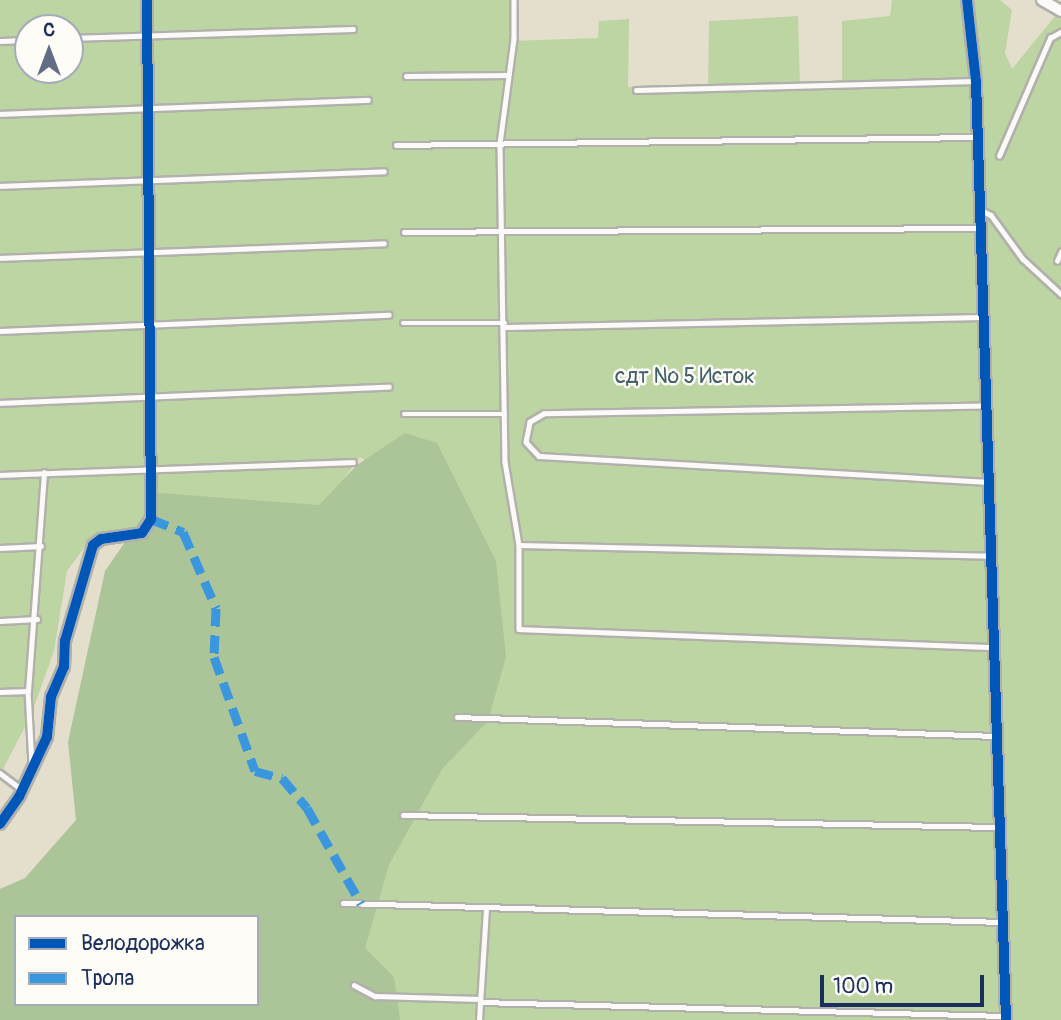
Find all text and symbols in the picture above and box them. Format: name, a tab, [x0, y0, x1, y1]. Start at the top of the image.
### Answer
north arrow	[14, 14, 84, 84]
text: С	[43, 18, 55, 42]
park label: сдт № 5 Исток	[615, 364, 755, 390]
legend	[14, 915, 259, 1006]
text: Велодорожка	[81, 930, 205, 957]
scale bar	[823, 960, 988, 1004]
text: Тропа	[81, 965, 134, 992]
text: 100 m	[833, 973, 893, 1000]

